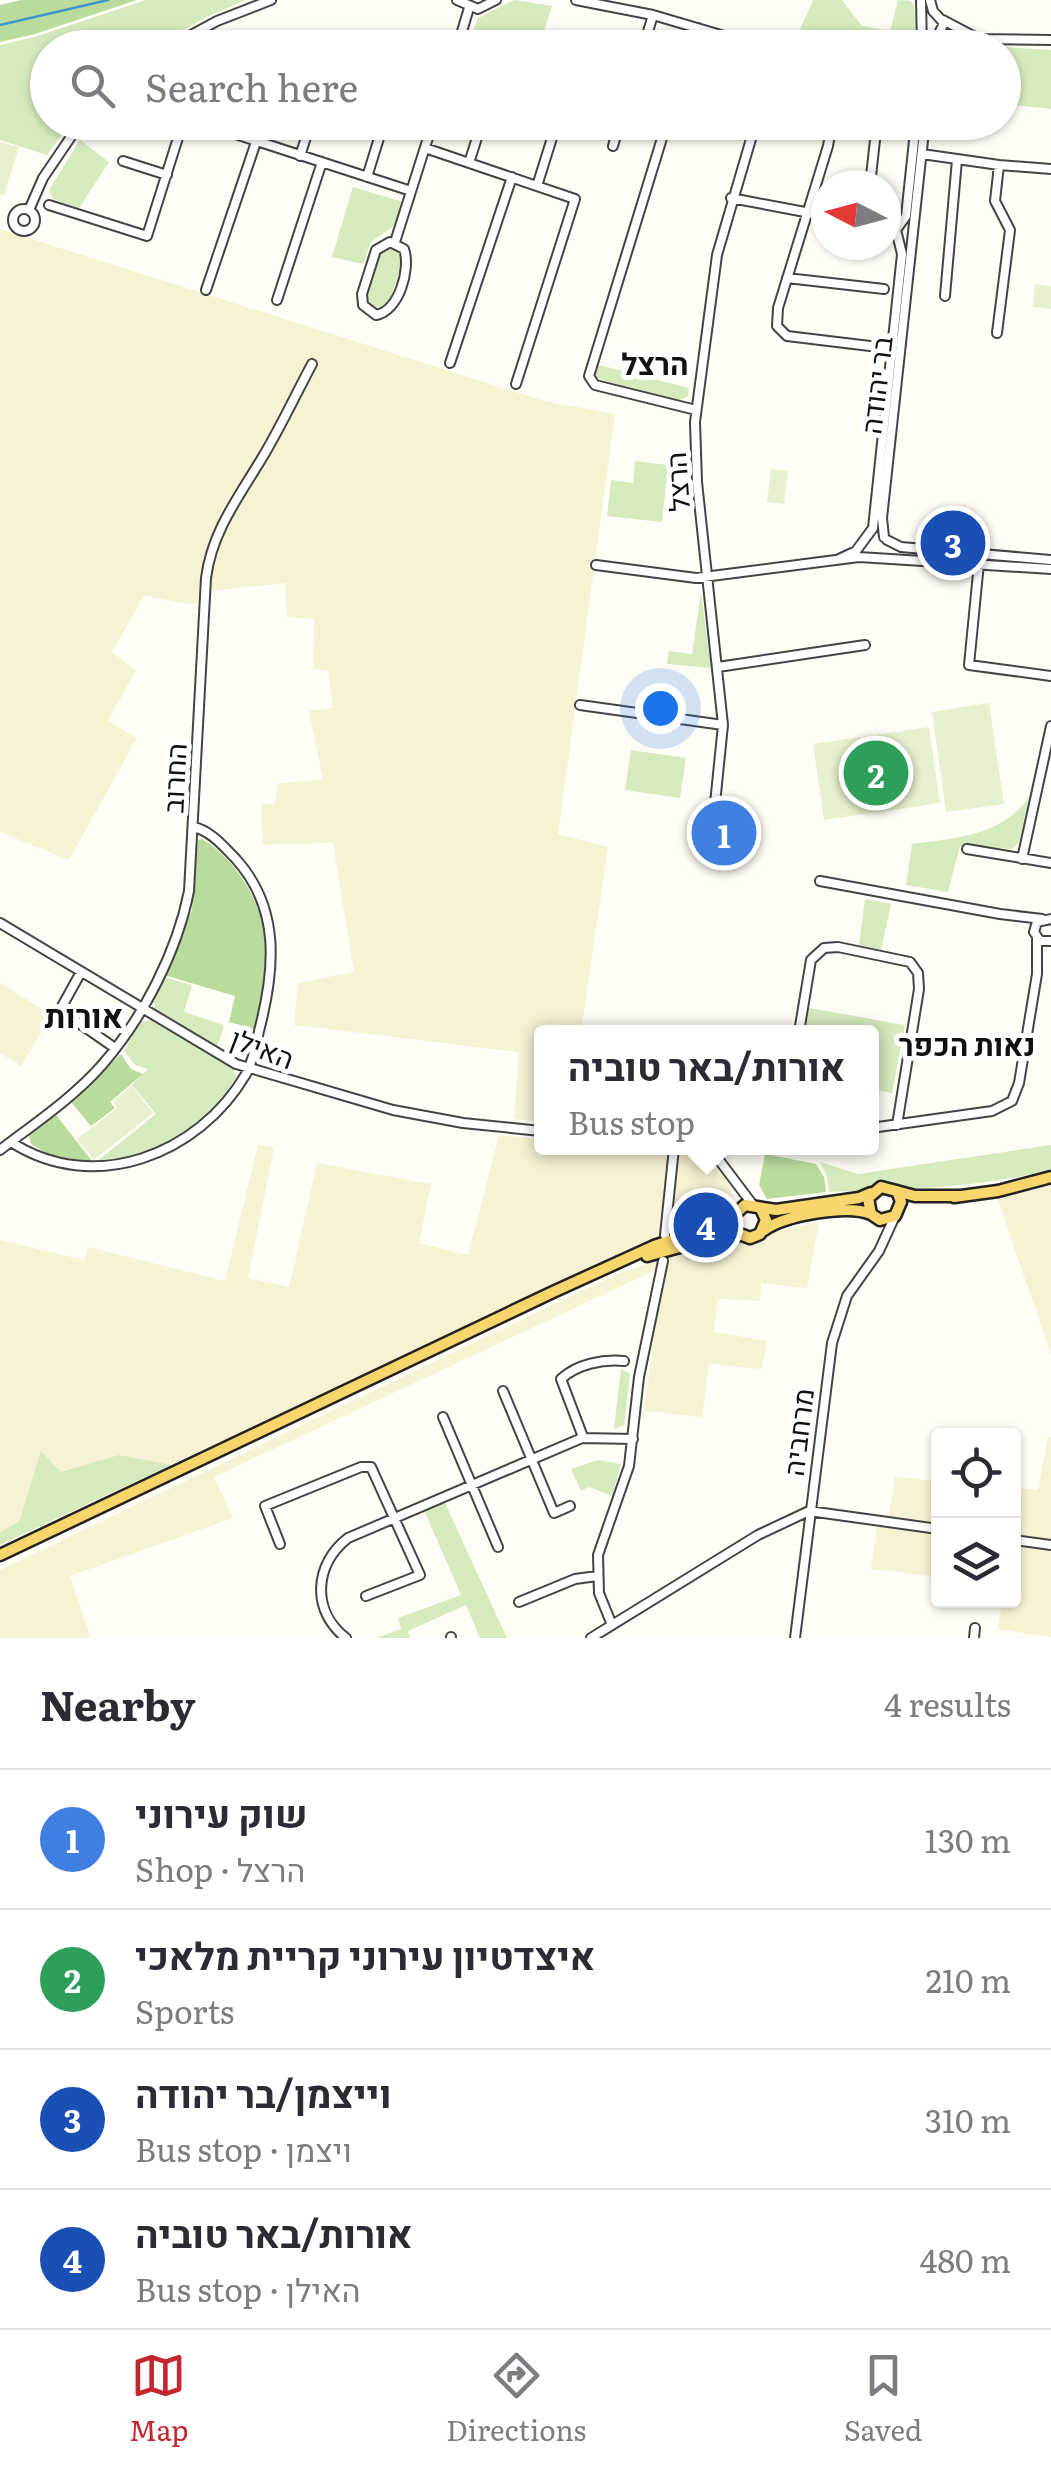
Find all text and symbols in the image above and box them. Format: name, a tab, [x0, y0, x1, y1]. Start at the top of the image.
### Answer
search box	[30, 30, 1021, 140]
text: Search here	[145, 57, 358, 114]
icon: search	[65, 58, 120, 113]
north arrow	[811, 170, 901, 260]
street label: בר יהודה	[848, 333, 902, 436]
district label: הרצל	[621, 340, 689, 384]
street label: הרצל	[653, 451, 699, 513]
pin: 3	[920, 506, 986, 580]
your location	[635, 683, 686, 734]
pin: 2	[844, 736, 908, 810]
street label: החרוב	[150, 742, 196, 814]
pin: 1	[692, 796, 756, 870]
district label: אורות	[45, 990, 123, 1038]
street label: האילן	[225, 1016, 301, 1078]
district label: נאות הכפר	[899, 1021, 1035, 1065]
popup	[534, 1025, 879, 1155]
text: אורות/באר טוביה	[568, 1036, 845, 1093]
text: Bus stop	[568, 1097, 695, 1145]
pin: 4	[674, 1188, 738, 1262]
street label: מרחביה	[771, 1386, 823, 1478]
map controls	[931, 1428, 1021, 1608]
button: locate	[931, 1428, 1021, 1518]
button: layers	[931, 1518, 1021, 1608]
text: Nearby	[40, 1672, 196, 1734]
text: 4 results	[884, 1679, 1011, 1727]
text: שוק עירוני	[135, 1783, 308, 1840]
text: 1	[66, 1815, 79, 1863]
text: 130 m	[925, 1815, 1011, 1863]
text: Shop · הרצל	[135, 1844, 305, 1892]
text: איצדטיון עירוני קריית מלאכי	[135, 1925, 595, 1982]
text: 2	[64, 1955, 81, 2003]
text: 210 m	[926, 1955, 1011, 2003]
text: Sports	[135, 1986, 234, 2034]
text: וייצמן/בר יהודה	[135, 2063, 392, 2120]
text: 3	[64, 2095, 81, 2143]
text: 310 m	[925, 2095, 1011, 2143]
text: Bus stop · ויצמן	[135, 2124, 352, 2172]
text: אורות/באר טוביה	[135, 2203, 413, 2260]
text: 4	[63, 2235, 82, 2283]
text: 480 m	[920, 2235, 1011, 2283]
text: Bus stop · האילן	[135, 2264, 360, 2312]
tab: Map	[129, 2348, 189, 2450]
tab: Directions	[446, 2348, 586, 2450]
tab: Saved	[844, 2348, 922, 2450]

